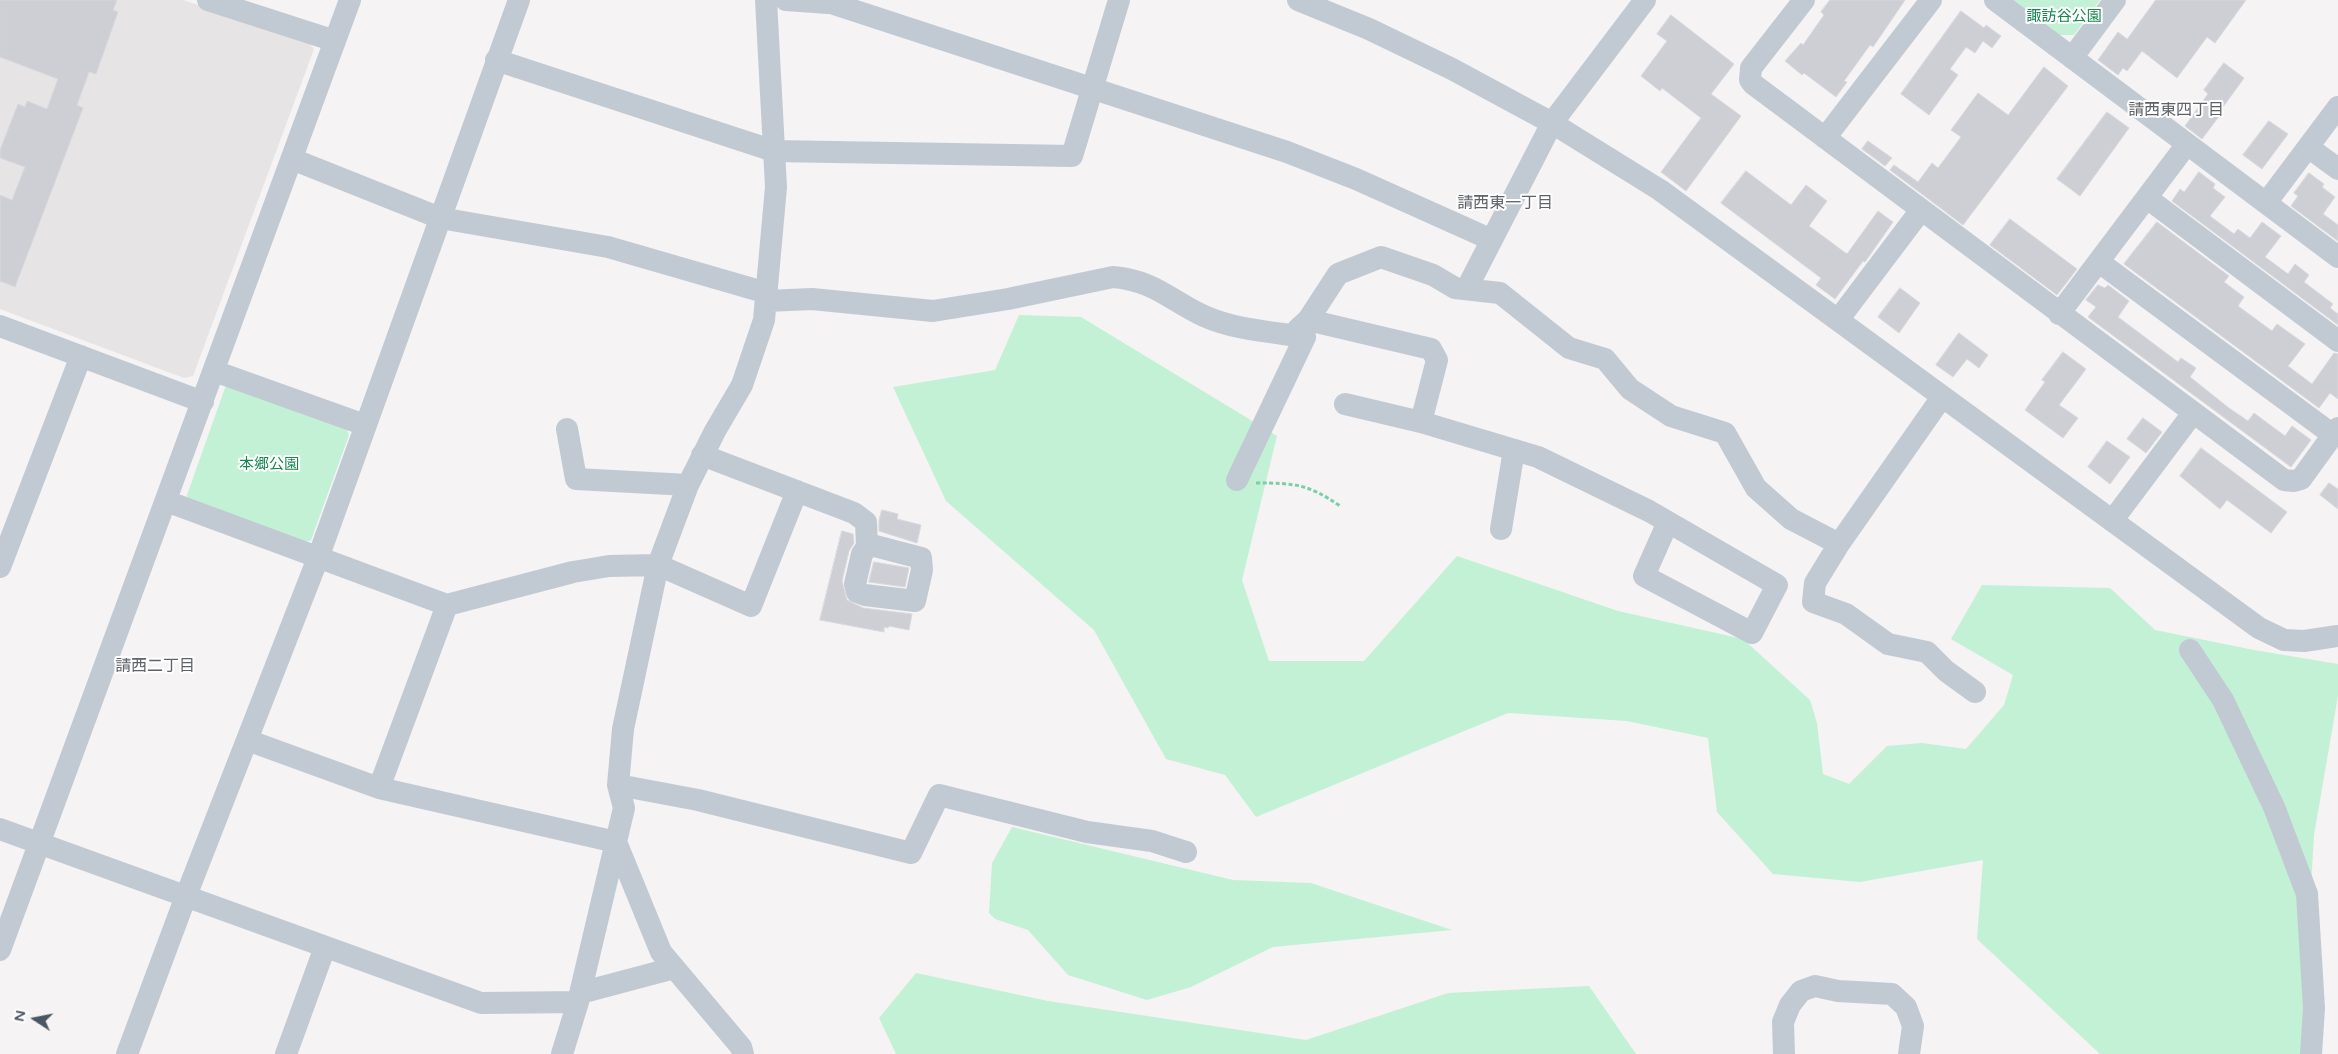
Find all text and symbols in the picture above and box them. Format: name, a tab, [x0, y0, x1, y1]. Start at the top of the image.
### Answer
park label: 諏訪谷公園	[2027, 8, 2101, 26]
district label: 請西東四丁目	[2128, 101, 2224, 121]
district label: 請西東一丁目	[1457, 194, 1553, 214]
park label: 本郷公園	[239, 456, 299, 474]
district label: 請西二丁目	[115, 657, 195, 677]
north arrow	[10, 994, 60, 1044]
text: N	[10, 1009, 29, 1023]

